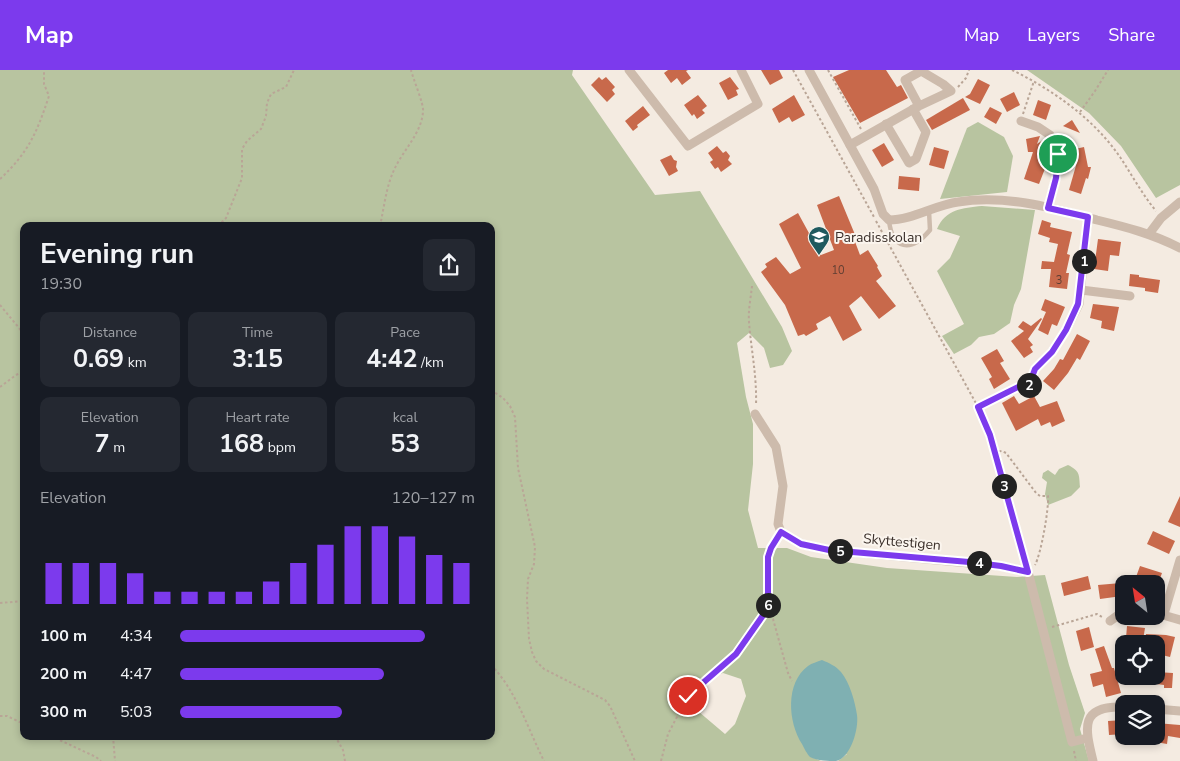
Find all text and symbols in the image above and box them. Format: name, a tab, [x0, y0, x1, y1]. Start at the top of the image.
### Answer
text: Map	[25, 19, 73, 51]
text: Map	[964, 23, 999, 47]
text: Layers	[1027, 23, 1080, 47]
text: Share	[1108, 23, 1155, 47]
pin	[1037, 133, 1079, 175]
icon: arrive	[1044, 140, 1072, 168]
school or university icon: Paradisskolan	[807, 225, 831, 256]
place label: Paradisskolan	[835, 228, 922, 247]
text: Evening run	[40, 235, 194, 273]
button: share	[423, 239, 475, 291]
pin: 1	[1072, 248, 1096, 274]
text: 1	[1080, 252, 1089, 271]
house number: 10	[831, 263, 845, 278]
text: 19:30	[40, 273, 82, 295]
house number: 3	[1056, 273, 1062, 288]
text: Distance	[83, 323, 137, 342]
text: Time	[242, 323, 273, 342]
text: Pace	[390, 323, 420, 342]
text: 0.69	[73, 342, 124, 376]
text: 3:15	[232, 342, 283, 376]
text: 4:42	[366, 342, 418, 376]
text: km	[124, 353, 147, 372]
text: /km	[418, 353, 444, 372]
pin: 2	[1016, 372, 1042, 398]
text: 2	[1025, 376, 1034, 395]
text: Elevation	[81, 408, 139, 427]
text: Heart rate	[225, 408, 290, 427]
text: kcal	[393, 408, 418, 427]
text: 7	[95, 427, 110, 461]
text: 168	[219, 427, 264, 461]
text: 53	[390, 427, 420, 461]
text: m	[110, 438, 125, 457]
text: bpm	[264, 438, 296, 457]
pin: 3	[992, 474, 1016, 498]
text: 3	[1000, 477, 1009, 496]
text: Elevation	[40, 487, 106, 509]
text: 120–127 m	[392, 487, 475, 509]
street label: Skyttestigen	[862, 529, 942, 555]
pin: 5	[828, 538, 852, 564]
text: 5	[836, 542, 845, 561]
pin: 4	[966, 550, 992, 576]
text: 4	[975, 554, 984, 573]
north arrow	[1115, 575, 1165, 625]
map controls	[1115, 575, 1165, 745]
pin: 6	[756, 592, 780, 618]
text: 6	[764, 596, 773, 615]
text: 100 m	[40, 625, 87, 647]
text: 4:34	[120, 625, 152, 647]
button: locate	[1115, 635, 1165, 685]
text: 200 m	[40, 663, 87, 685]
text: 4:47	[120, 663, 152, 685]
pin	[667, 675, 709, 717]
icon: check	[674, 682, 702, 710]
button: layers	[1115, 695, 1165, 745]
text: 300 m	[40, 701, 87, 723]
text: 5:03	[120, 701, 152, 723]

